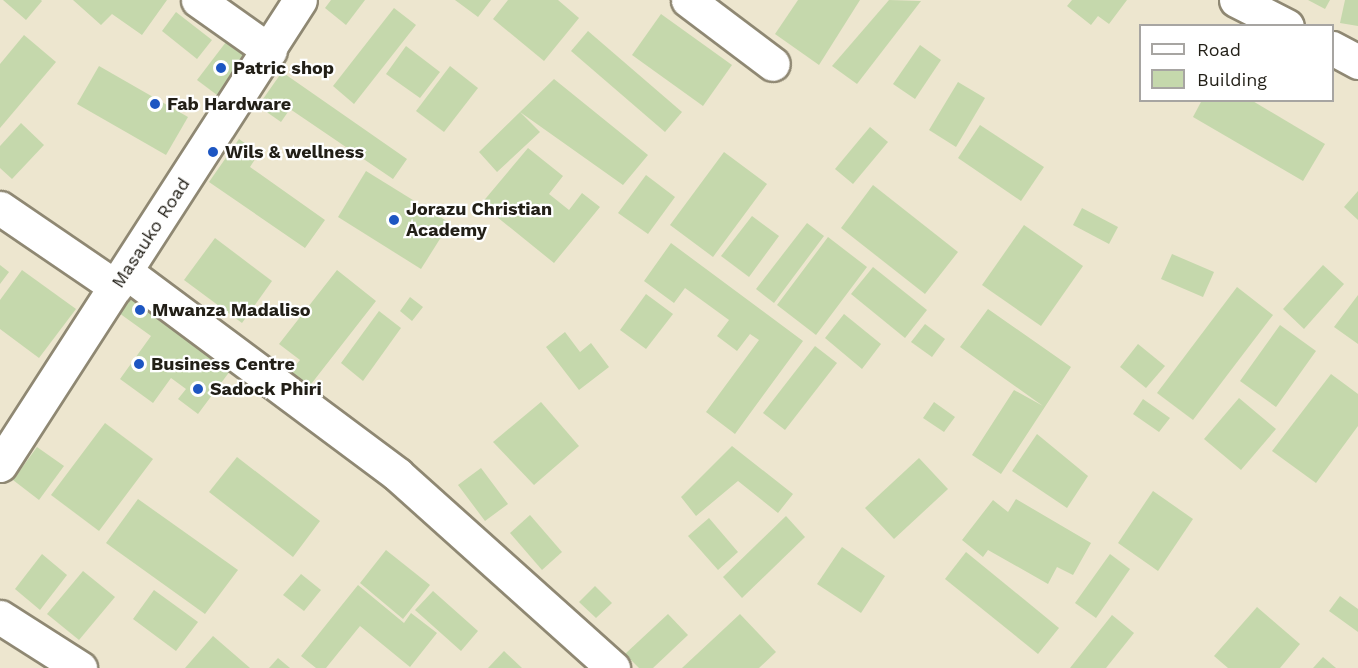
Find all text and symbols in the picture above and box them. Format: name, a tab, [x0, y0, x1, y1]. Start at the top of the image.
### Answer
legend	[1139, 24, 1334, 102]
text: Road	[1197, 39, 1241, 60]
place label: Patric shop	[233, 57, 334, 79]
marker: Patric shop	[214, 61, 228, 75]
text: Building	[1197, 69, 1267, 90]
place label: Fab Hardware	[167, 93, 291, 115]
marker: Fab Hardware	[148, 97, 162, 111]
place label: Wils & wellness	[225, 141, 365, 163]
marker: Wils & wellness	[206, 145, 220, 159]
street label: Masauko Road	[107, 174, 195, 292]
place label: Jorazu Christian Academy	[406, 199, 552, 242]
marker: Jorazu Christian Academy	[387, 213, 401, 227]
place label: Mwanza Madaliso	[152, 299, 311, 321]
marker: Mwanza Madaliso	[133, 303, 147, 317]
place label: Business Centre	[151, 353, 295, 375]
marker: Business Centre	[132, 357, 146, 371]
place label: Sadock Phiri	[210, 378, 322, 400]
marker: Sadock Phiri	[191, 382, 205, 396]

